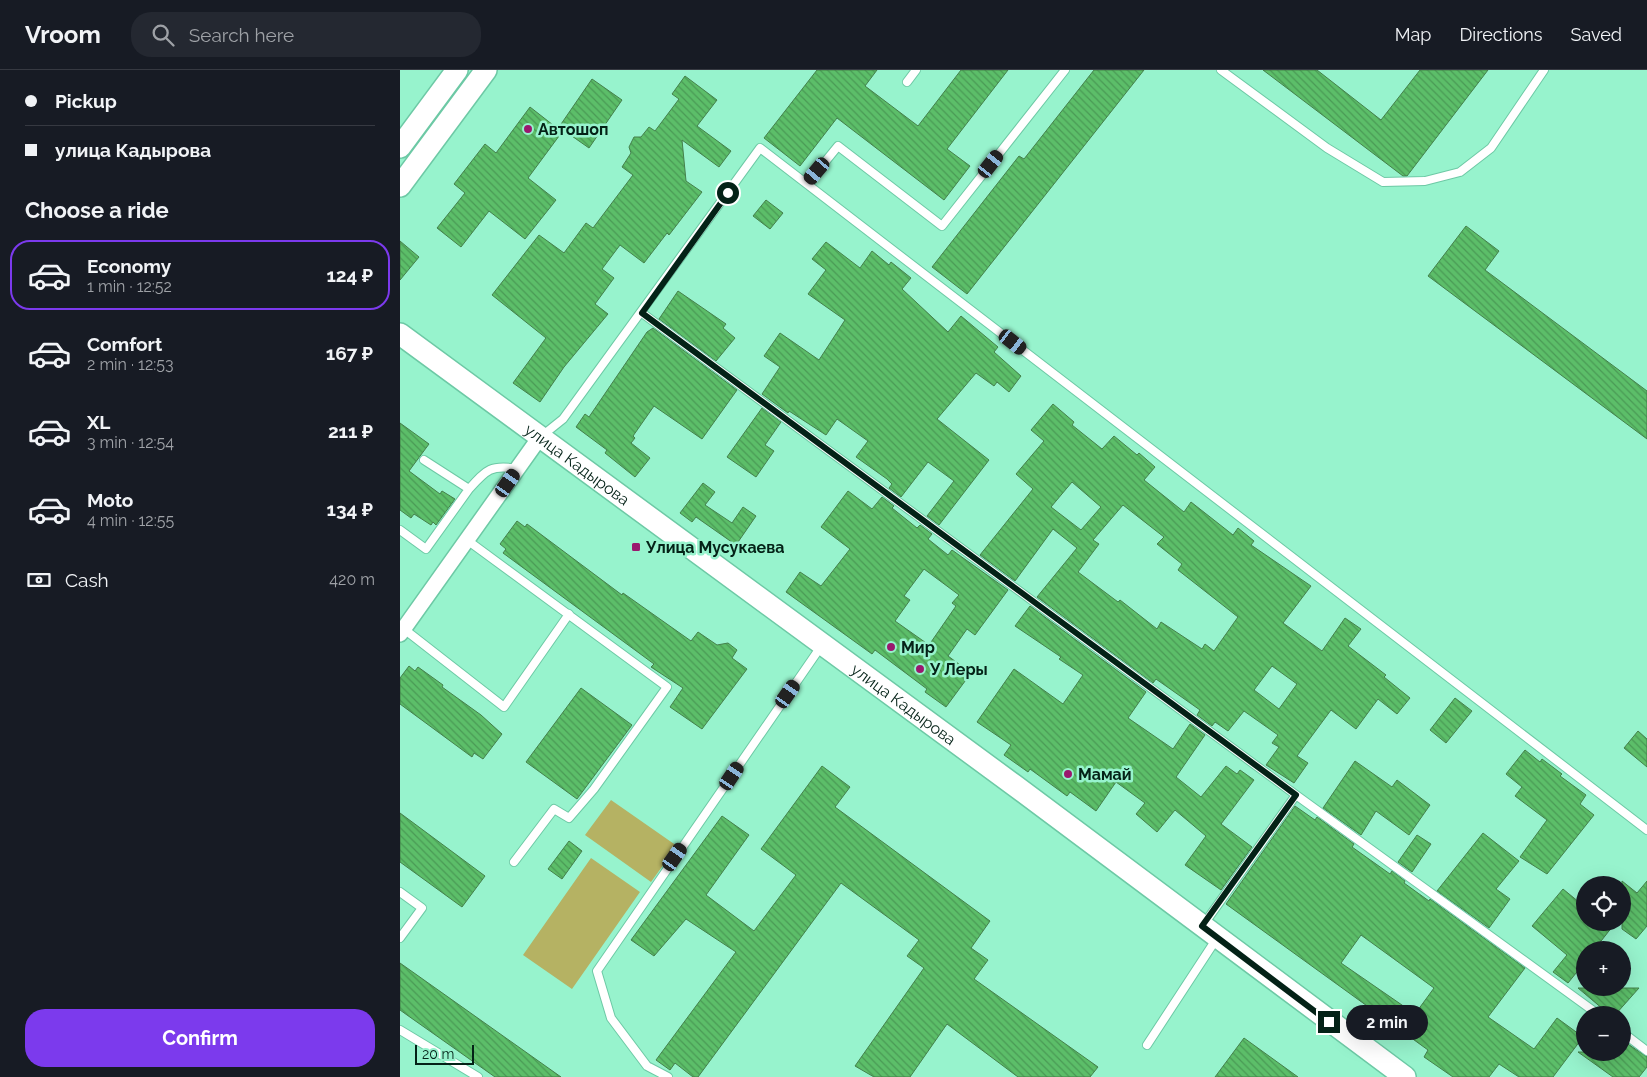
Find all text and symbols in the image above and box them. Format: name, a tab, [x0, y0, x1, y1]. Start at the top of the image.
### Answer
search box	[131, 12, 481, 57]
text: Vroom	[25, 20, 101, 49]
icon: search	[149, 21, 177, 49]
text: Search here	[189, 24, 294, 46]
text: Map	[1395, 24, 1431, 45]
text: Directions	[1459, 24, 1543, 45]
text: Saved	[1571, 24, 1622, 45]
text: Pickup	[55, 90, 117, 112]
place label: Автошоп	[538, 120, 608, 139]
marker: Автошоп	[522, 123, 534, 135]
text: улица Кадырова	[55, 139, 211, 161]
car	[975, 148, 1006, 180]
car	[801, 155, 832, 187]
route start	[717, 182, 739, 204]
text: Choose a ride	[25, 197, 169, 223]
icon: car	[27, 253, 72, 298]
text: Economy	[87, 255, 171, 277]
text: 124 ₽	[326, 264, 373, 286]
text: 1 min · 12:52	[87, 277, 172, 296]
car	[996, 327, 1029, 357]
icon: car	[27, 331, 72, 376]
text: Comfort	[87, 333, 162, 355]
text: 167 ₽	[326, 342, 373, 364]
text: 2 min · 12:53	[87, 355, 174, 374]
icon: car	[27, 409, 72, 454]
text: XL	[87, 411, 110, 433]
text: 211 ₽	[328, 420, 373, 442]
street label: улица Кадырова	[521, 420, 633, 509]
text: 3 min · 12:54	[87, 433, 174, 452]
car	[493, 466, 522, 500]
icon: car	[27, 487, 72, 532]
text: Moto	[87, 489, 133, 511]
text: 134 ₽	[327, 498, 373, 520]
text: 4 min · 12:55	[87, 511, 174, 530]
place label: Улица Мусукаева	[645, 538, 784, 557]
marker: Улица Мусукаева	[630, 541, 642, 553]
icon: cash	[25, 566, 53, 594]
text: Cash	[65, 569, 109, 591]
text: 420 m	[329, 570, 375, 589]
place label: Мир	[901, 638, 935, 657]
marker: Мир	[885, 641, 897, 653]
street label: улица Кадырова	[848, 659, 960, 749]
place label: У Леры	[929, 660, 988, 679]
marker: У Леры	[914, 663, 926, 675]
car	[773, 677, 802, 711]
car	[717, 759, 746, 793]
place label: Мамай	[1078, 765, 1132, 784]
marker: Мамай	[1062, 768, 1074, 780]
car	[660, 840, 689, 874]
map controls	[1576, 876, 1631, 1061]
button: locate	[1576, 876, 1631, 931]
button: +	[1576, 941, 1631, 996]
callout: 2 min	[1346, 1004, 1429, 1040]
button: −	[1576, 1006, 1631, 1061]
button: Confirm	[25, 1009, 375, 1067]
route end	[1318, 1011, 1340, 1033]
text: 2 min	[1366, 1013, 1408, 1032]
scale bar	[415, 1042, 474, 1065]
text: 20 m	[422, 1046, 454, 1062]

